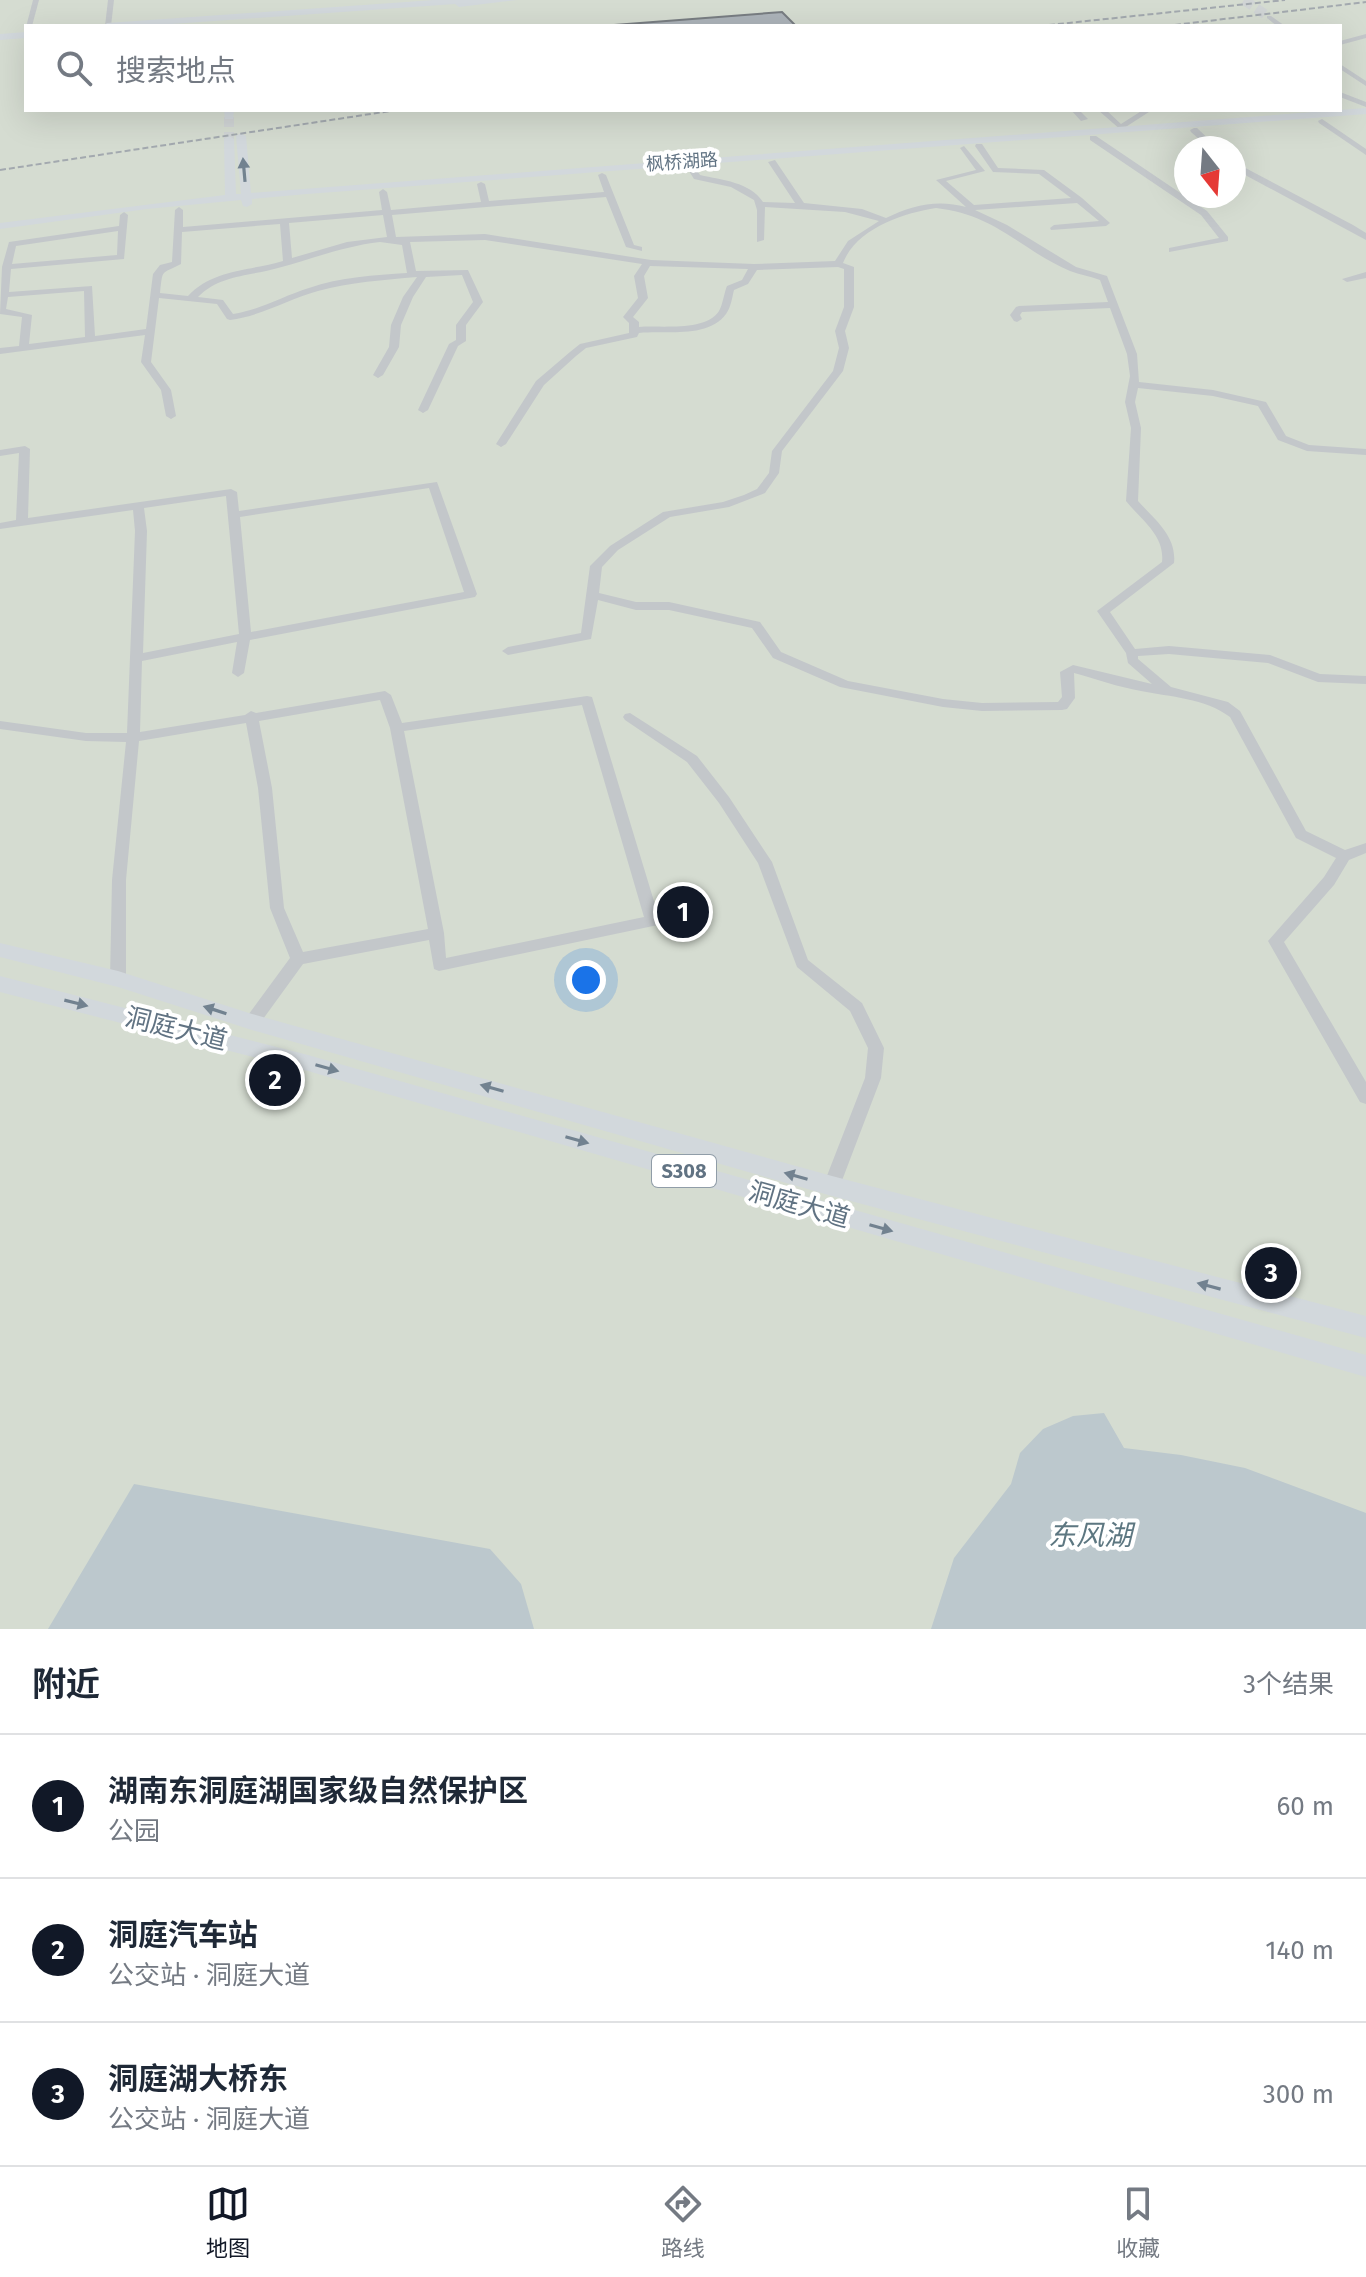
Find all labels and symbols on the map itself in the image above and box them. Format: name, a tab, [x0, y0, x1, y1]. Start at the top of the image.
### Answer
north arrow	[1174, 136, 1246, 208]
street label: 枫桥湖路	[645, 149, 719, 175]
one-way arrow	[238, 157, 251, 182]
pin: 1	[657, 882, 709, 942]
your location	[566, 960, 606, 1000]
one-way arrow	[63, 998, 88, 1010]
street label: 洞庭大道	[122, 1001, 230, 1057]
one-way arrow	[203, 1003, 227, 1016]
pin: 2	[249, 1050, 301, 1110]
one-way arrow	[316, 1062, 340, 1075]
one-way arrow	[480, 1081, 504, 1094]
one-way arrow	[565, 1135, 590, 1147]
road number: S308	[652, 1155, 716, 1187]
one-way arrow	[783, 1169, 807, 1182]
street label: 洞庭大道	[745, 1176, 853, 1234]
one-way arrow	[869, 1222, 893, 1235]
pin: 3	[1245, 1243, 1297, 1303]
one-way arrow	[1197, 1279, 1222, 1291]
water label: 东风湖	[1048, 1519, 1136, 1552]

